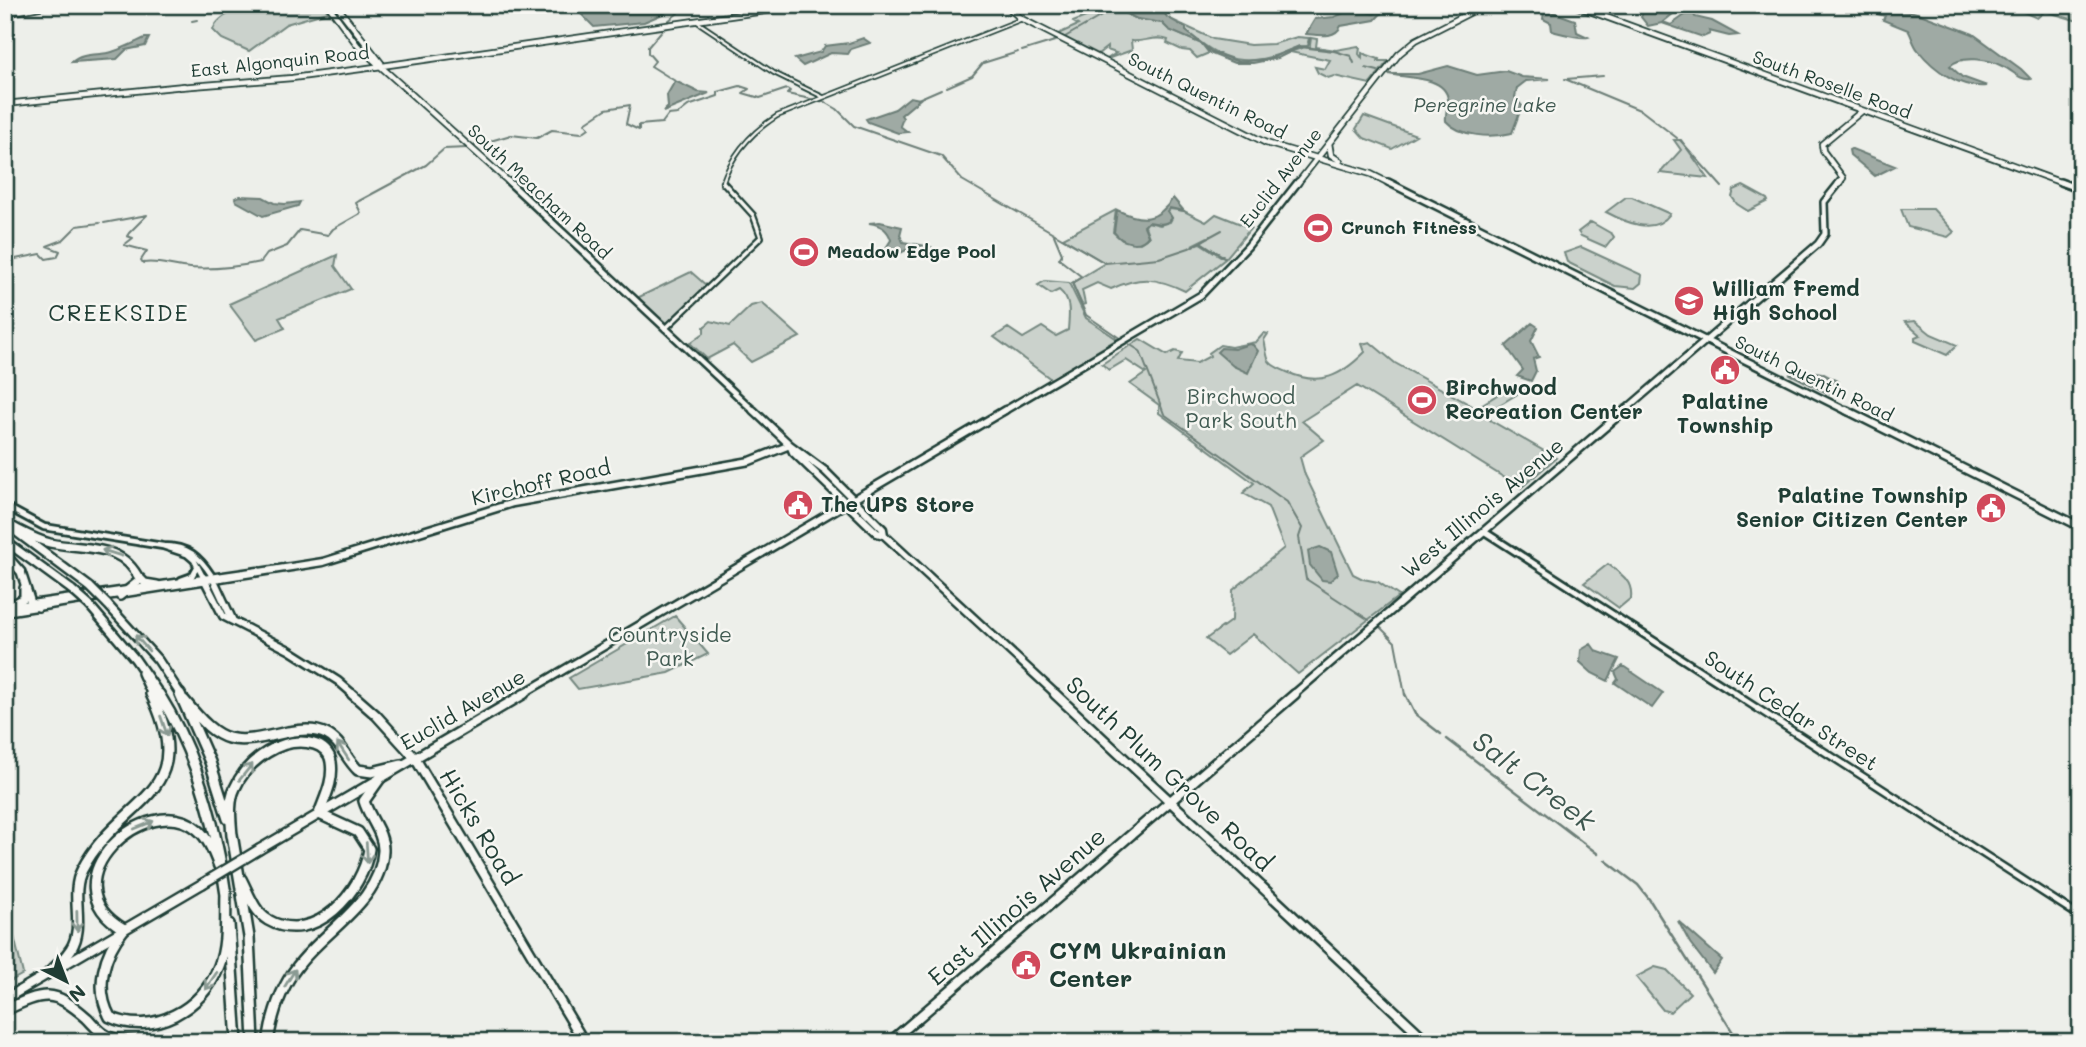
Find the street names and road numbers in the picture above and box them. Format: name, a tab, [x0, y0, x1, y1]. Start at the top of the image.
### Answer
street label: East Algonquin Road	[189, 40, 370, 82]
street label: South Roselle Road	[1750, 44, 1915, 124]
street label: South Quentin Road	[1124, 46, 1291, 144]
street label: South Meacham Road	[463, 118, 617, 264]
street label: Euclid Avenue	[1234, 123, 1327, 232]
street label: South Quentin Road	[1731, 329, 1898, 427]
street label: West Illinois Avenue	[1395, 431, 1569, 583]
street label: Kirchoff Road	[469, 452, 613, 511]
street label: South Cedar Street	[1700, 643, 1884, 776]
street label: Euclid Avenue	[395, 662, 530, 755]
street label: South Plum Grove Road	[1060, 669, 1280, 877]
street label: Hicks Road	[433, 762, 527, 890]
street label: East Illinois Avenue	[921, 820, 1111, 992]

